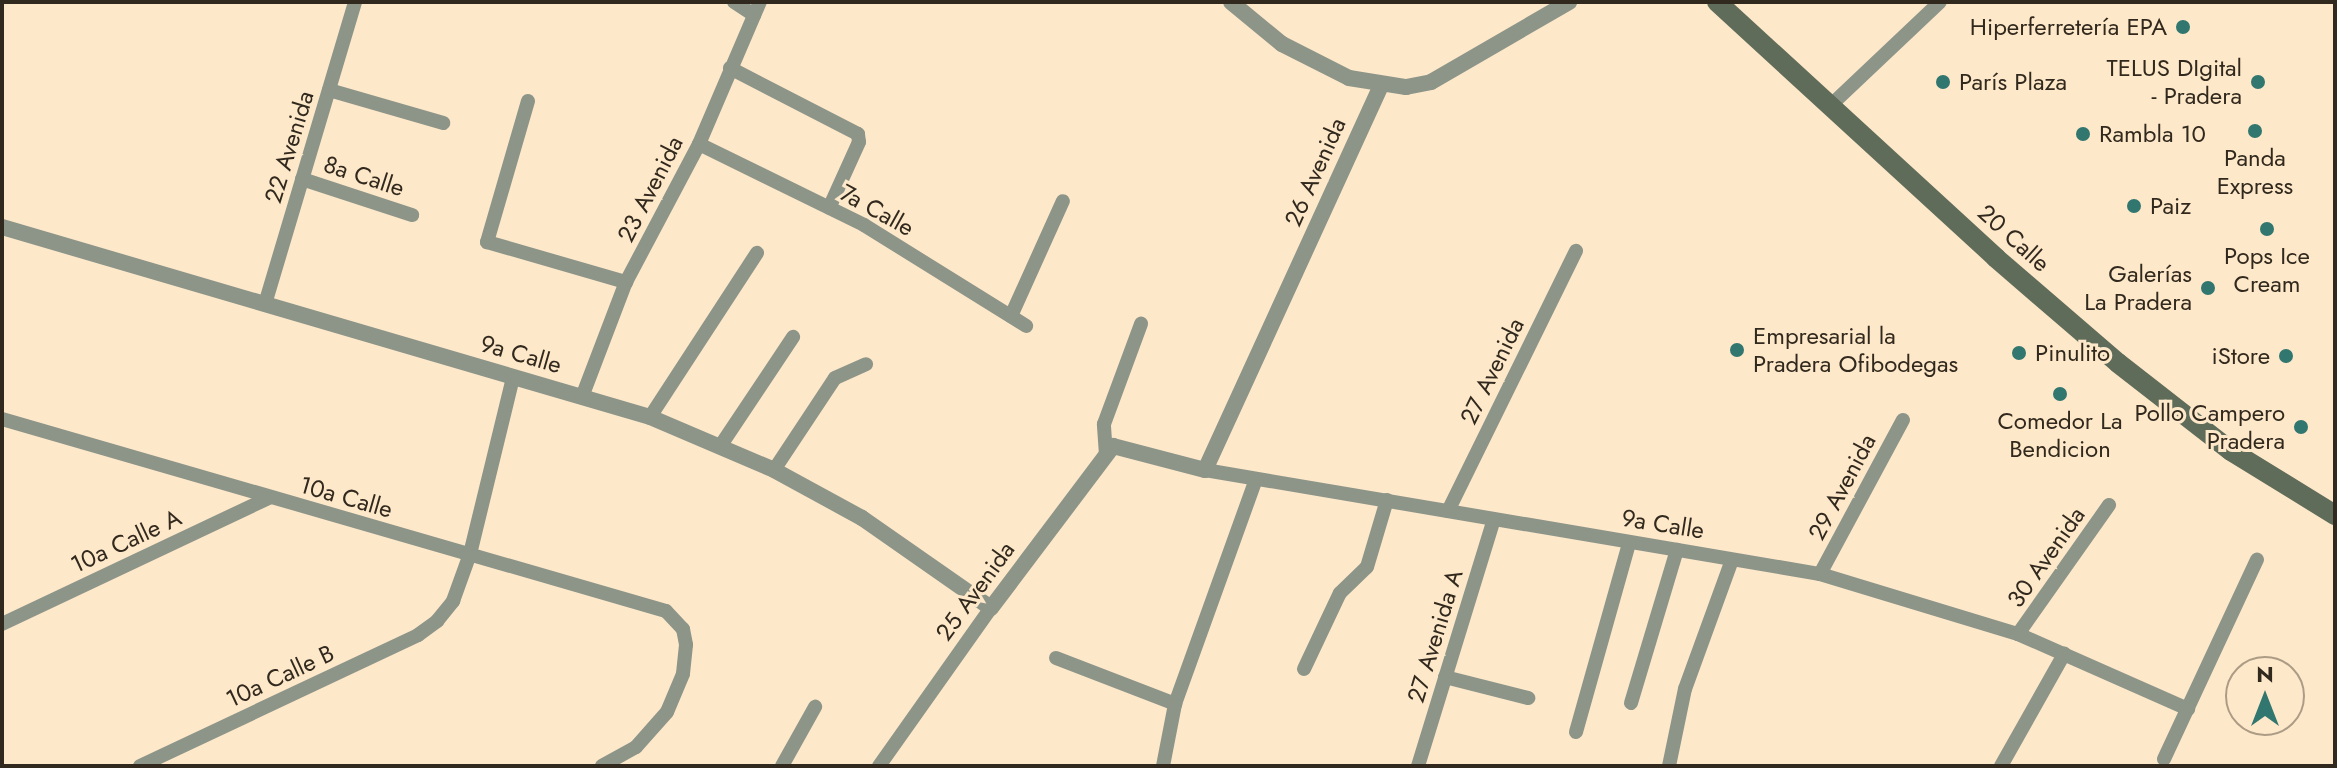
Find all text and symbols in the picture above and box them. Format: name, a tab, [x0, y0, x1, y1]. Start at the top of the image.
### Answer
place label: Hiperferretería EPA	[1970, 13, 2167, 41]
marker: Hiperferretería EPA	[2174, 18, 2192, 36]
place label: TELUS DIgital - Pradera	[2107, 54, 2242, 110]
place label: París Plaza	[1959, 68, 2067, 96]
marker: París Plaza	[1934, 73, 1952, 91]
marker: TELUS DIgital - Pradera	[2249, 73, 2267, 91]
street label: 22 Avenida	[258, 87, 320, 207]
street label: 26 Avenida	[1278, 113, 1352, 231]
place label: Rambla 10	[2099, 120, 2206, 148]
marker: Panda Express	[2246, 122, 2264, 140]
marker: Rambla 10	[2074, 125, 2092, 143]
street label: 23 Avenida	[611, 131, 689, 247]
place label: Panda Express	[2217, 144, 2293, 200]
street label: 8a Calle	[320, 149, 408, 203]
street label: 7a Calle	[835, 178, 919, 242]
place label: Paiz	[2150, 192, 2191, 220]
marker: Paiz	[2125, 197, 2143, 215]
street label: 20 Calle	[1972, 198, 2056, 278]
marker: Pops Ice Cream	[2258, 220, 2276, 238]
place label: Pops Ice Cream	[2224, 242, 2310, 298]
place label: Galerías La Pradera	[2084, 260, 2192, 316]
marker: Galerías La Pradera	[2199, 279, 2217, 297]
street label: 27 Avenida	[1454, 313, 1530, 429]
place label: Empresarial la Pradera Ofibodegas	[1753, 322, 1958, 378]
street label: 9a Calle	[477, 329, 565, 379]
place label: Pinulito	[2035, 339, 2110, 367]
marker: Empresarial la Pradera Ofibodegas	[1728, 341, 1746, 359]
place label: iStore	[2212, 342, 2270, 370]
marker: Pinulito	[2010, 344, 2028, 362]
marker: iStore	[2277, 347, 2295, 365]
marker: Comedor La Bendicion	[2051, 385, 2069, 403]
place label: Pollo Campero Pradera	[2134, 399, 2285, 455]
place label: Comedor La Bendicion	[1997, 407, 2123, 463]
marker: Pollo Campero Pradera	[2292, 418, 2310, 436]
street label: 29 Avenida	[1802, 429, 1882, 545]
street label: 10a Calle	[296, 470, 396, 524]
street label: 30 Avenida	[2001, 501, 2091, 613]
street label: 10a Calle A	[66, 503, 186, 579]
street label: 9a Calle	[1620, 503, 1706, 545]
street label: 25 Avenida	[929, 536, 1021, 646]
street label: 27 Avenida A	[1401, 566, 1469, 706]
street label: 10a Calle B	[221, 638, 339, 714]
north arrow	[2225, 656, 2305, 736]
text: N	[2256, 658, 2274, 690]

